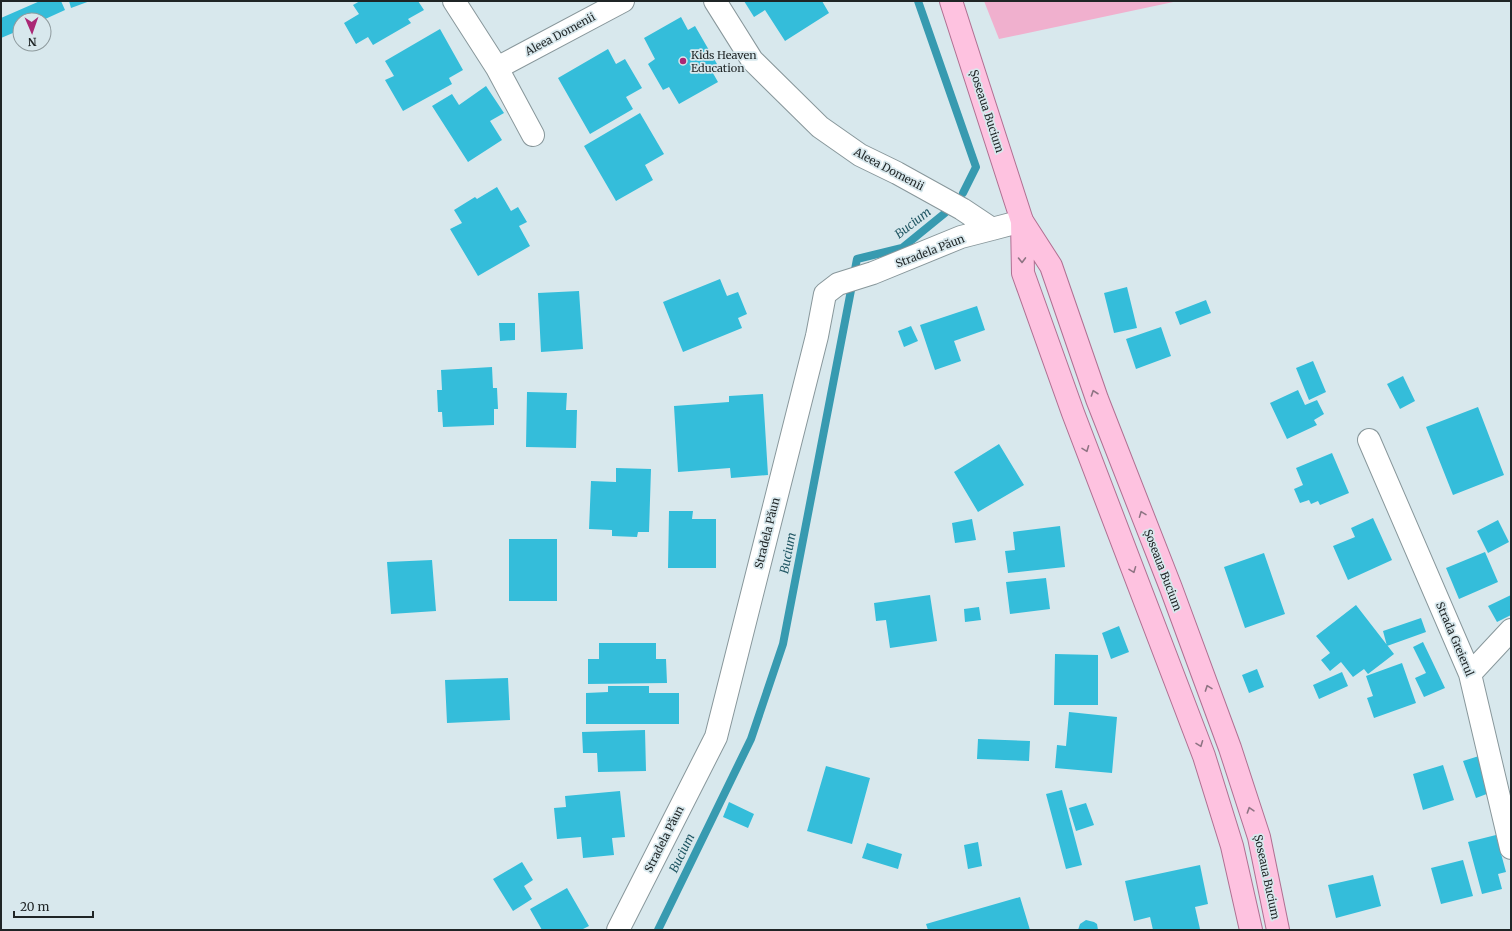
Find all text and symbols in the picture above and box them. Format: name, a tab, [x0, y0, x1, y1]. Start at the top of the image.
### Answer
street label: Aleea Domenii	[522, 9, 598, 59]
north arrow	[12, 12, 52, 52]
text: N	[27, 35, 37, 49]
place label: Kids Heaven Education	[691, 48, 757, 75]
marker: Kids Heaven Education	[678, 56, 688, 66]
street label: Șoseaua Bucium	[967, 68, 1007, 154]
street label: Aleea Domenii	[851, 144, 927, 194]
water label: Bucium	[892, 204, 934, 241]
street label: Stradela Păun	[894, 231, 967, 271]
one-way arrow	[1018, 257, 1026, 263]
one-way arrow	[1091, 389, 1099, 396]
one-way arrow	[1082, 445, 1090, 452]
street label: Stradela Păun	[751, 495, 783, 570]
one-way arrow	[1138, 510, 1146, 517]
street label: Șoseaua Bucium	[1141, 527, 1185, 613]
water label: Bucium	[776, 531, 799, 575]
one-way arrow	[1128, 567, 1136, 574]
street label: Strada Greierul	[1433, 600, 1477, 679]
one-way arrow	[1204, 684, 1212, 691]
one-way arrow	[1195, 740, 1203, 747]
street label: Stradela Păun	[641, 803, 687, 875]
one-way arrow	[1247, 807, 1255, 814]
water label: Bucium	[666, 831, 697, 875]
street label: Șoseaua Bucium	[1251, 833, 1283, 921]
scale bar	[14, 893, 93, 919]
text: 20 m	[20, 899, 49, 914]

